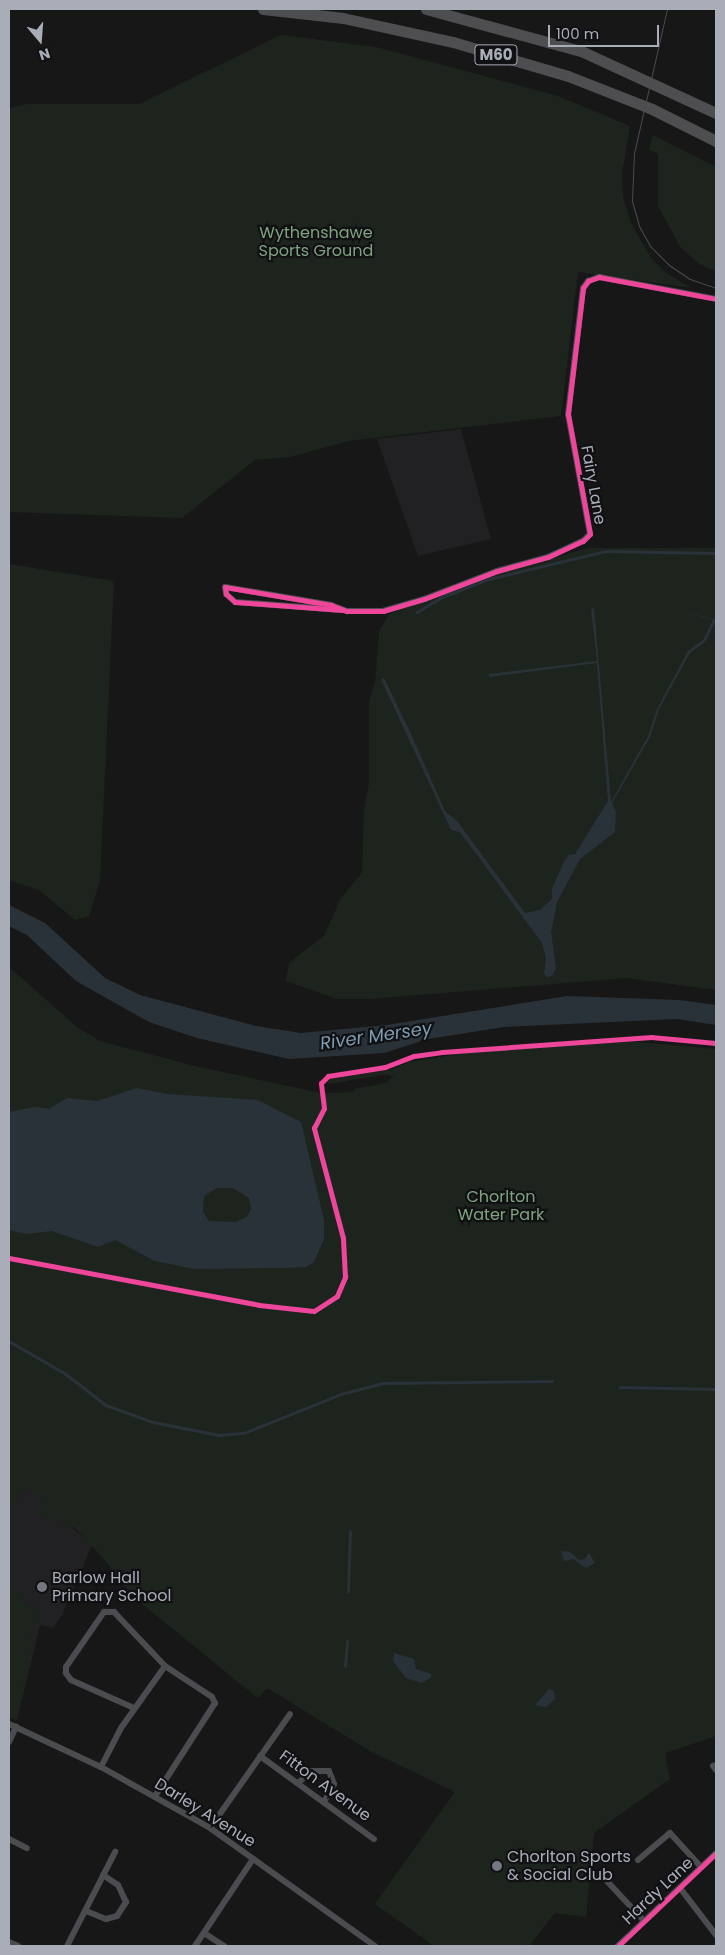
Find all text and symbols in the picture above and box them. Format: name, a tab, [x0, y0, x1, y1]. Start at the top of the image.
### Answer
north arrow	[15, 15, 65, 65]
scale bar	[550, 15, 661, 47]
text: 100 m	[556, 23, 599, 44]
road number: M60	[474, 42, 518, 68]
text: N	[37, 43, 53, 65]
park label: Wythenshawe Sports Ground	[259, 223, 373, 261]
street label: Fairy Lane	[577, 444, 609, 526]
water label: River Mersey	[319, 1017, 433, 1055]
park label: Chorlton Water Park	[458, 1187, 544, 1225]
place label: Barlow Hall Primary School	[52, 1568, 171, 1606]
marker: Barlow Hall Primary School	[36, 1581, 48, 1593]
street label: Fitton Avenue	[275, 1746, 375, 1826]
street label: Darley Avenue	[151, 1774, 259, 1852]
place label: Chorlton Sports & Social Club	[507, 1847, 631, 1885]
street label: Hardy Lane	[619, 1853, 697, 1929]
marker: Chorlton Sports & Social Club	[491, 1860, 503, 1872]

